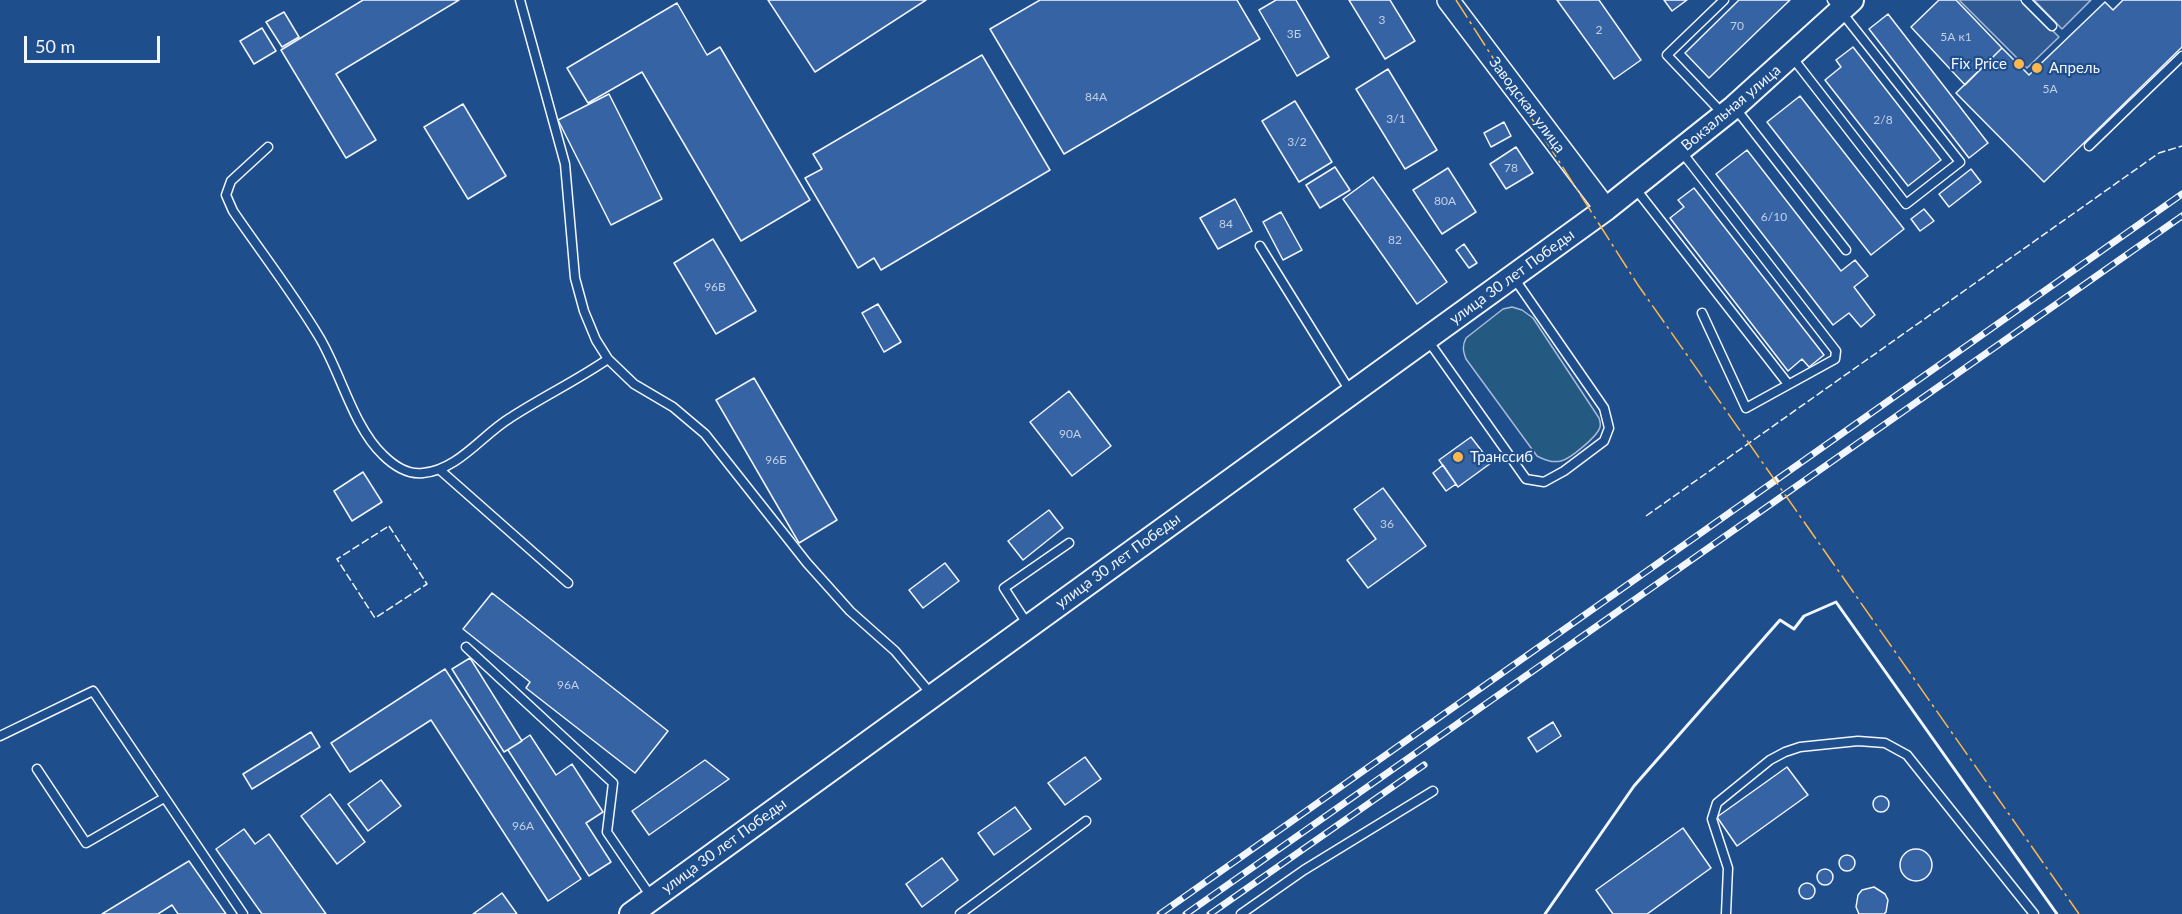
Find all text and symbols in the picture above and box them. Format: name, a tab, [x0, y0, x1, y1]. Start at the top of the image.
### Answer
house number: 3	[1379, 13, 1385, 27]
house number: 70	[1730, 19, 1744, 33]
house number: 2	[1596, 23, 1602, 37]
scale bar	[27, 24, 164, 62]
house number: 3Б	[1287, 27, 1301, 41]
house number: 5А к1	[1940, 30, 1972, 44]
text: 50 m	[35, 35, 75, 57]
street label: Заводская улица	[1485, 54, 1569, 156]
place label: Fix Price	[1951, 55, 2007, 73]
marker: Fix Price	[2012, 57, 2026, 71]
place label: Апрель	[2049, 59, 2100, 77]
street label: Вокзальная улица	[1678, 61, 1784, 155]
marker: Апрель	[2030, 61, 2044, 75]
house number: 5А	[2042, 82, 2058, 96]
house number: 84А	[1085, 90, 1107, 104]
house number: 3/1	[1386, 112, 1406, 126]
house number: 2/8	[1873, 113, 1893, 127]
house number: 3/2	[1287, 135, 1307, 149]
house number: 78	[1504, 161, 1518, 175]
house number: 80А	[1434, 194, 1456, 208]
house number: 6/10	[1761, 210, 1787, 224]
house number: 84	[1219, 217, 1233, 231]
street label: улица 30 лет Победы	[1446, 226, 1578, 328]
house number: 82	[1388, 233, 1402, 247]
house number: 96В	[704, 280, 726, 294]
house number: 90А	[1059, 427, 1081, 441]
place label: Транссиб	[1470, 448, 1533, 466]
marker: Транссиб	[1451, 450, 1465, 464]
house number: 96Б	[765, 453, 787, 467]
street label: улица 30 лет Победы	[1052, 510, 1184, 612]
house number: 36	[1380, 517, 1394, 531]
house number: 96А	[557, 678, 579, 692]
street label: улица 30 лет Победы	[658, 795, 790, 897]
house number: 96А	[512, 819, 534, 833]

